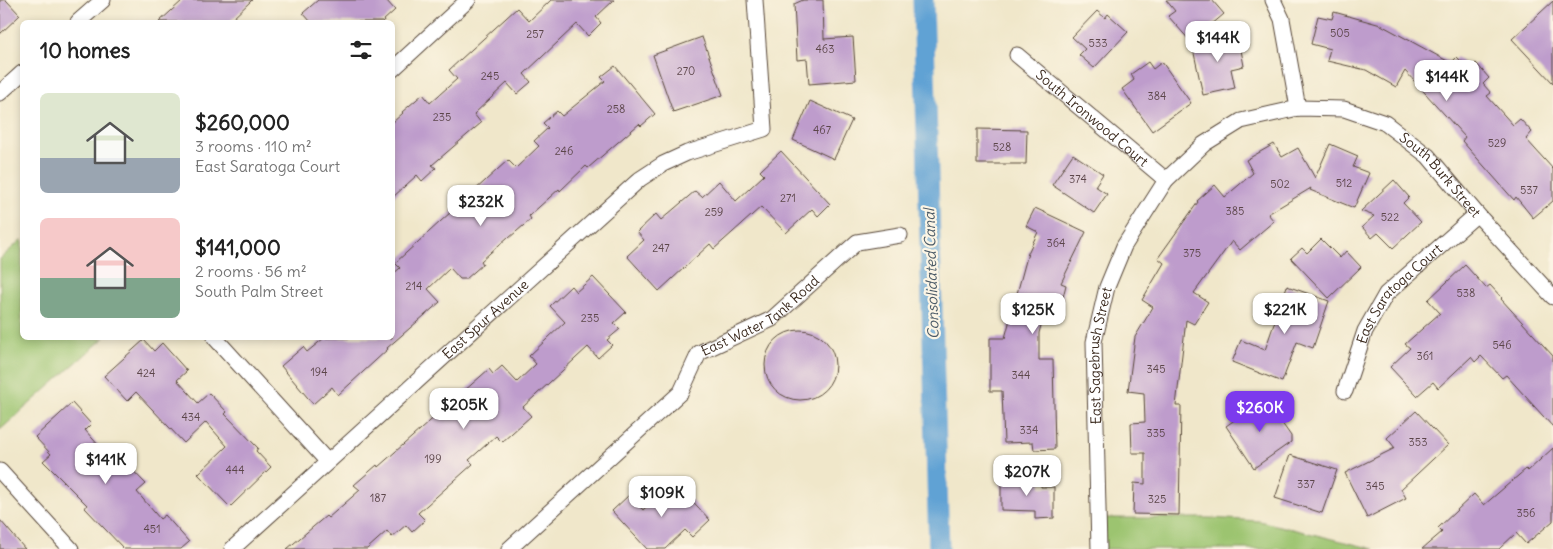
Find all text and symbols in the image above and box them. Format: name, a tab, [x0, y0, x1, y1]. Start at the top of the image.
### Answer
pin: $144K	[1183, 20, 1253, 63]
house number: 505	[1330, 26, 1350, 40]
house number: 257	[526, 27, 544, 41]
text: $144K	[1196, 27, 1240, 47]
icon: filters	[347, 36, 375, 64]
house number: 533	[1089, 36, 1107, 50]
text: 10 homes	[40, 37, 130, 64]
house number: 463	[816, 42, 834, 56]
pin: $144K	[1412, 59, 1482, 102]
house number: 270	[677, 64, 695, 78]
street label: South Ironwood Court	[1032, 66, 1152, 171]
text: $144K	[1425, 66, 1469, 86]
house number: 245	[481, 69, 499, 83]
house number: 384	[1148, 89, 1166, 103]
house number: 258	[607, 102, 625, 116]
text: $260,000	[195, 109, 290, 136]
house number: 235	[433, 110, 451, 124]
icon: home	[80, 113, 140, 173]
house number: 467	[813, 123, 832, 137]
street label: South Burk Street	[1396, 128, 1485, 221]
text: 3 rooms · 110 m²	[195, 136, 312, 156]
house number: 529	[1488, 136, 1506, 150]
house number: 528	[993, 140, 1011, 154]
house number: 246	[555, 144, 573, 158]
text: East Saratoga Court	[195, 156, 340, 176]
house number: 374	[1069, 172, 1087, 186]
house number: 512	[1336, 176, 1352, 190]
house number: 502	[1270, 177, 1290, 191]
house number: 537	[1520, 183, 1539, 197]
pin: $232K	[446, 184, 516, 227]
text: $232K	[458, 191, 504, 211]
house number: 271	[780, 191, 796, 205]
house number: 385	[1226, 204, 1244, 218]
house number: 259	[705, 205, 723, 219]
water label: Consolidated Canal	[919, 206, 943, 340]
house number: 522	[1381, 210, 1399, 224]
text: $141,000	[195, 234, 281, 261]
house number: 364	[1047, 236, 1065, 250]
icon: home	[80, 238, 140, 298]
street label: East Saratoga Court	[1352, 240, 1446, 346]
house number: 247	[652, 241, 670, 255]
house number: 375	[1183, 246, 1201, 260]
text: 2 rooms · 56 m²	[195, 261, 307, 281]
street label: East Water Tank Road	[698, 272, 823, 360]
street label: East Spur Avenue	[438, 275, 532, 363]
house number: 214	[406, 279, 422, 293]
text: South Palm Street	[195, 281, 323, 301]
street label: East Sagebrush Street	[1085, 285, 1116, 424]
house number: 538	[1457, 286, 1475, 300]
pin: $125K	[998, 292, 1068, 335]
pin: $221K	[1250, 292, 1320, 335]
text: $125K	[1012, 299, 1054, 319]
text: $221K	[1264, 299, 1306, 319]
house number: 235	[581, 311, 599, 325]
house number: 546	[1492, 338, 1512, 352]
house number: 361	[1417, 349, 1433, 363]
house number: 345	[1147, 362, 1165, 376]
house number: 194	[310, 365, 328, 379]
house number: 424	[137, 366, 155, 380]
house number: 344	[1012, 368, 1030, 382]
pin: $205K	[429, 388, 499, 430]
pin: $260K	[1225, 390, 1295, 433]
text: $205K	[440, 394, 488, 414]
text: $260K	[1236, 397, 1284, 417]
house number: 434	[182, 410, 200, 424]
house number: 334	[1020, 423, 1038, 437]
house number: 335	[1147, 426, 1165, 440]
house number: 353	[1409, 435, 1427, 449]
pin: $141K	[71, 442, 141, 485]
text: $141K	[86, 449, 126, 469]
house number: 199	[424, 452, 442, 466]
pin: $207K	[992, 454, 1062, 497]
text: $207K	[1004, 461, 1050, 481]
house number: 444	[225, 463, 245, 477]
pin: $109K	[627, 476, 697, 518]
house number: 337	[1297, 477, 1316, 491]
house number: 345	[1366, 479, 1384, 493]
text: $109K	[640, 482, 684, 502]
house number: 187	[370, 491, 387, 505]
house number: 325	[1148, 492, 1166, 506]
house number: 356	[1517, 506, 1535, 520]
house number: 451	[143, 522, 161, 536]

